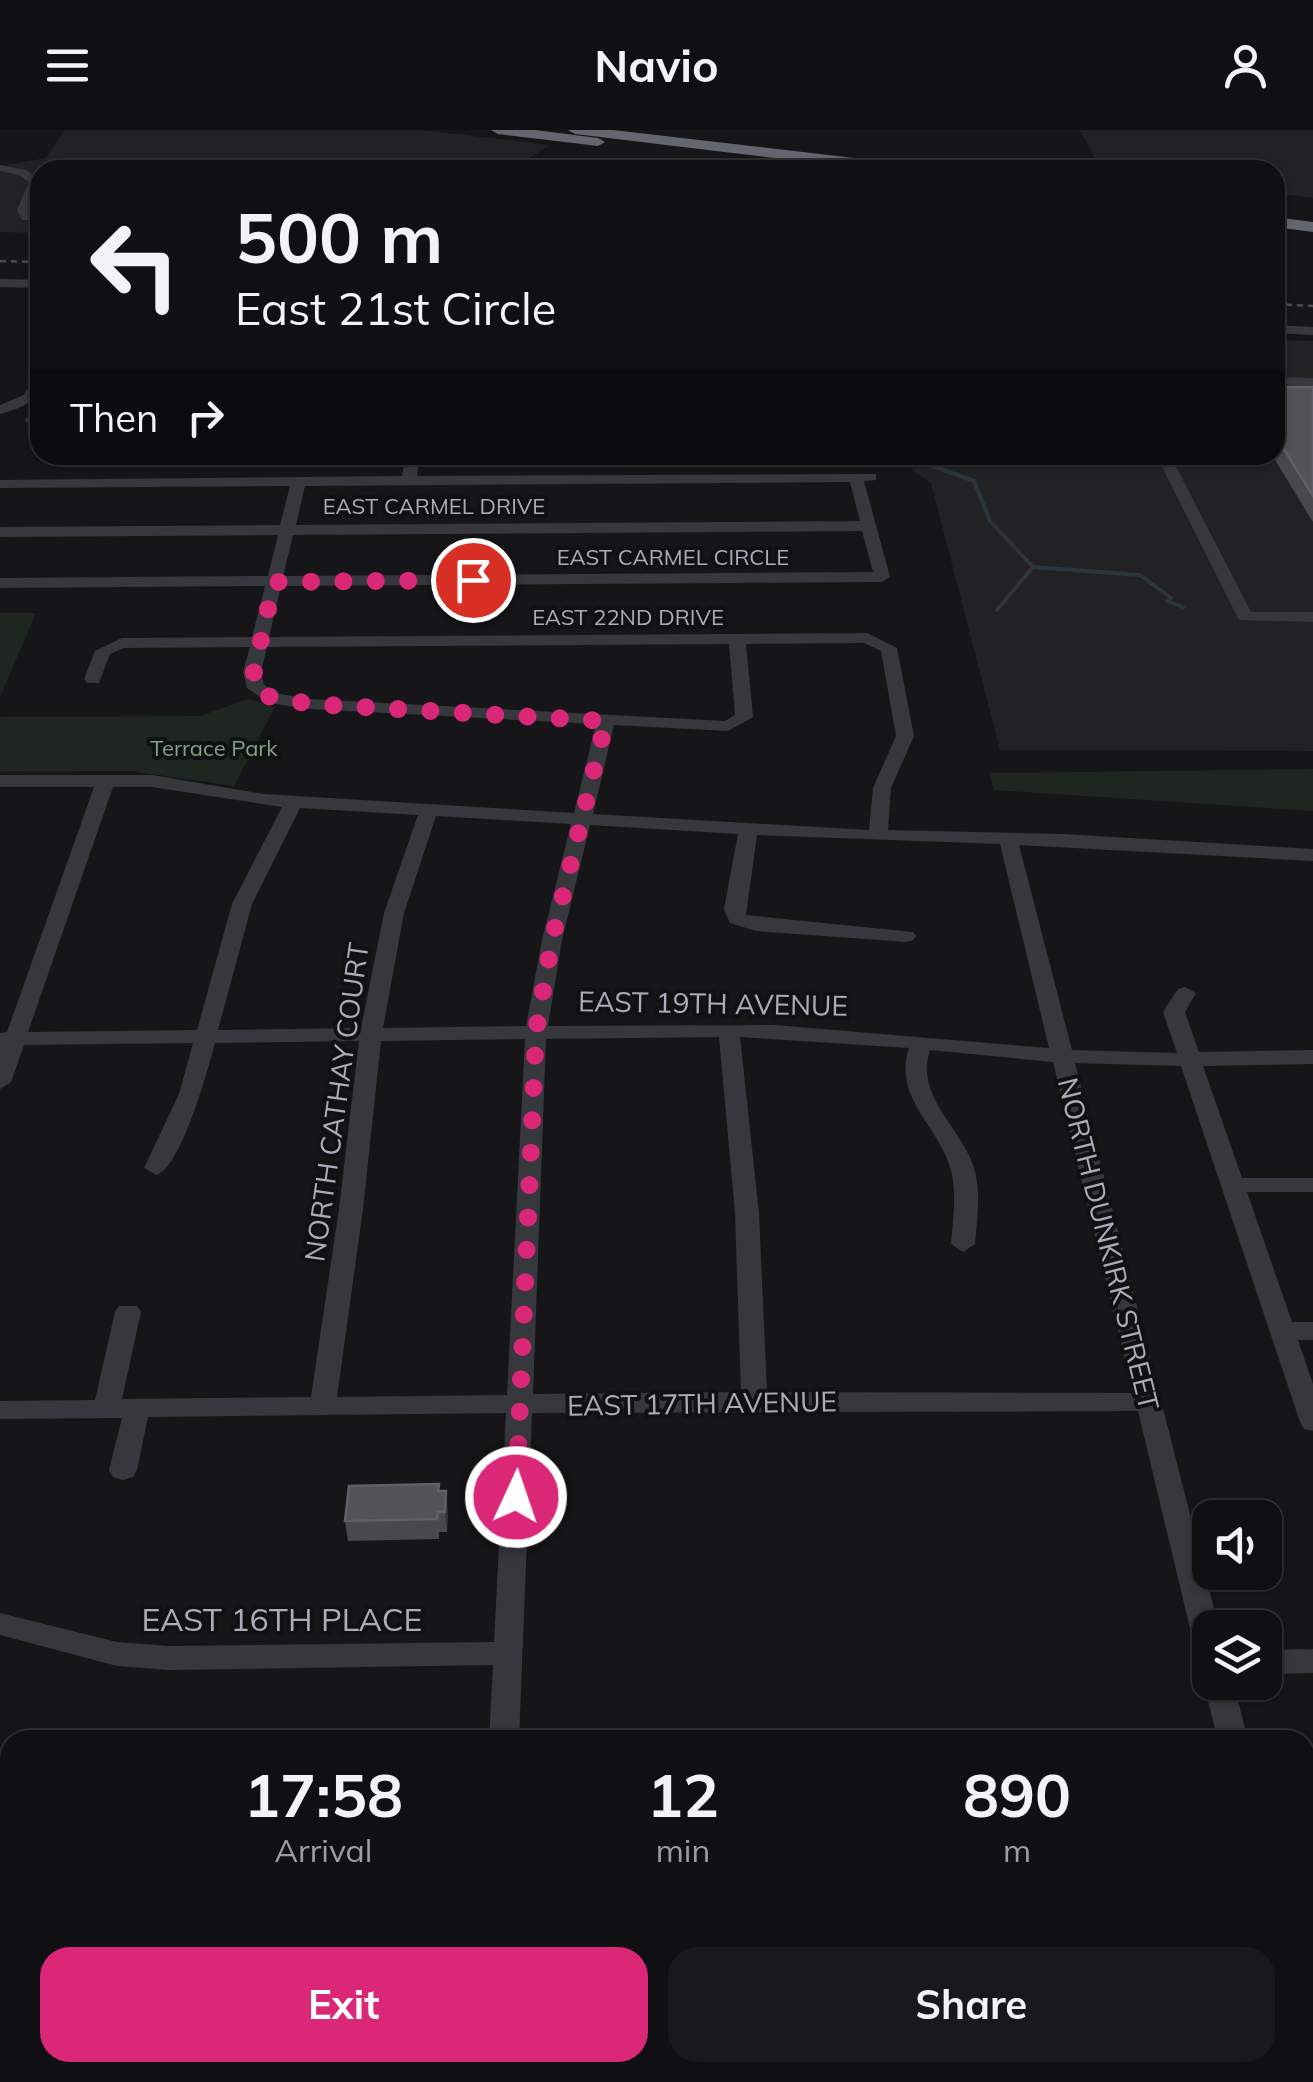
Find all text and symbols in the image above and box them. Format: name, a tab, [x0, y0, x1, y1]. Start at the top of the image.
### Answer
text: Navio	[594, 37, 719, 93]
icon: menu	[40, 38, 95, 93]
icon: person	[1218, 38, 1273, 93]
text: 500 m	[235, 193, 443, 281]
icon: left	[70, 200, 200, 330]
text: East 21st Circle	[235, 280, 556, 336]
icon: right	[178, 390, 233, 445]
text: Then	[70, 394, 158, 442]
street label: EAST CARMEL DRIVE	[323, 492, 545, 520]
pin	[431, 538, 516, 623]
street label: EAST CARMEL CIRCLE	[557, 543, 789, 571]
icon: arrive	[446, 553, 501, 608]
street label: EAST 22ND DRIVE	[532, 603, 724, 631]
park label: Terrace Park	[150, 734, 278, 762]
street label: NORTH CATHAY COURT	[296, 940, 376, 1264]
street label: EAST 19TH AVENUE	[578, 983, 848, 1023]
street label: NORTH DUNKIRK STREET	[1051, 1074, 1167, 1414]
street label: EAST 17TH AVENUE	[567, 1383, 837, 1423]
position arrow	[464, 1445, 568, 1549]
map controls	[1192, 1500, 1282, 1700]
button: sound	[1192, 1500, 1282, 1590]
street label: EAST 16TH PLACE	[142, 1599, 422, 1639]
button: layers	[1192, 1610, 1282, 1700]
text: 17:58	[244, 1757, 403, 1832]
text: 12	[647, 1757, 719, 1832]
text: 890	[963, 1757, 1071, 1832]
text: Arrival	[275, 1830, 372, 1870]
text: min	[656, 1830, 710, 1870]
text: m	[1003, 1830, 1031, 1870]
button: Exit	[40, 1947, 648, 2062]
button: Share	[668, 1947, 1275, 2062]

